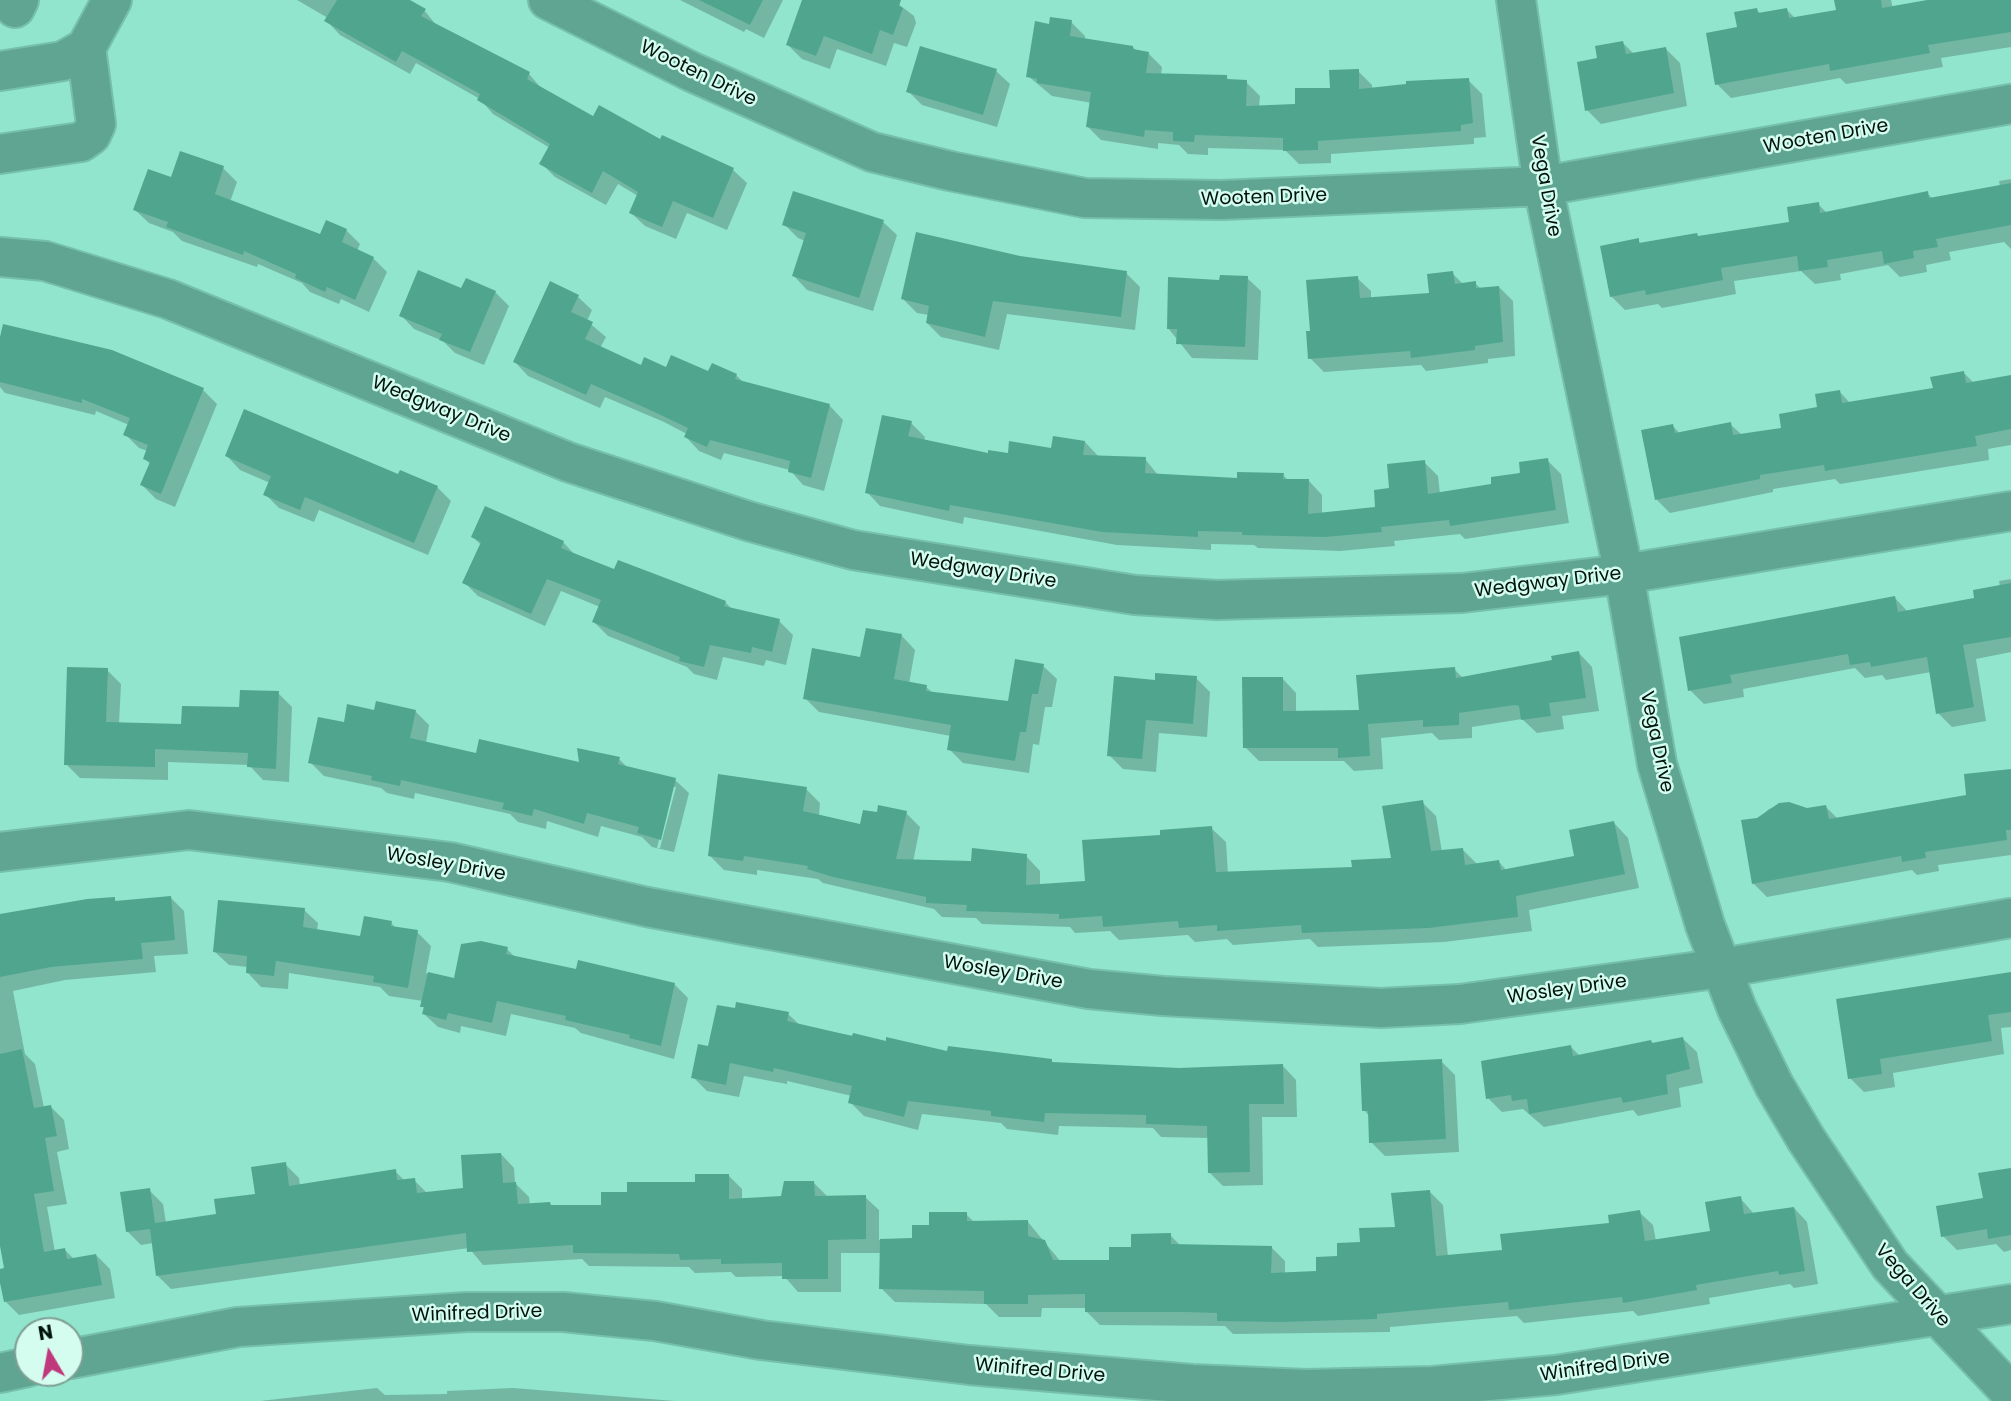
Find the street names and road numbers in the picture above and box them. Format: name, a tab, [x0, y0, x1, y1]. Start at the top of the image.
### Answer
street label: Wooten Drive	[636, 36, 760, 112]
street label: Wooten Drive	[1762, 115, 1890, 159]
street label: Vega Drive	[1525, 133, 1565, 239]
street label: Wooten Drive	[1200, 184, 1328, 212]
street label: Wedgway Drive	[368, 372, 514, 448]
street label: Wedgway Drive	[908, 548, 1058, 594]
street label: Wedgway Drive	[1473, 563, 1623, 603]
street label: Vega Drive	[1634, 689, 1678, 795]
street label: Wosley Drive	[385, 843, 507, 887]
street label: Wosley Drive	[942, 951, 1064, 995]
street label: Wosley Drive	[1506, 970, 1628, 1010]
street label: Vega Drive	[1870, 1240, 1954, 1332]
street label: Winifred Drive	[411, 1300, 543, 1328]
street label: Winifred Drive	[1539, 1347, 1671, 1387]
street label: Winifred Drive	[974, 1354, 1106, 1388]

